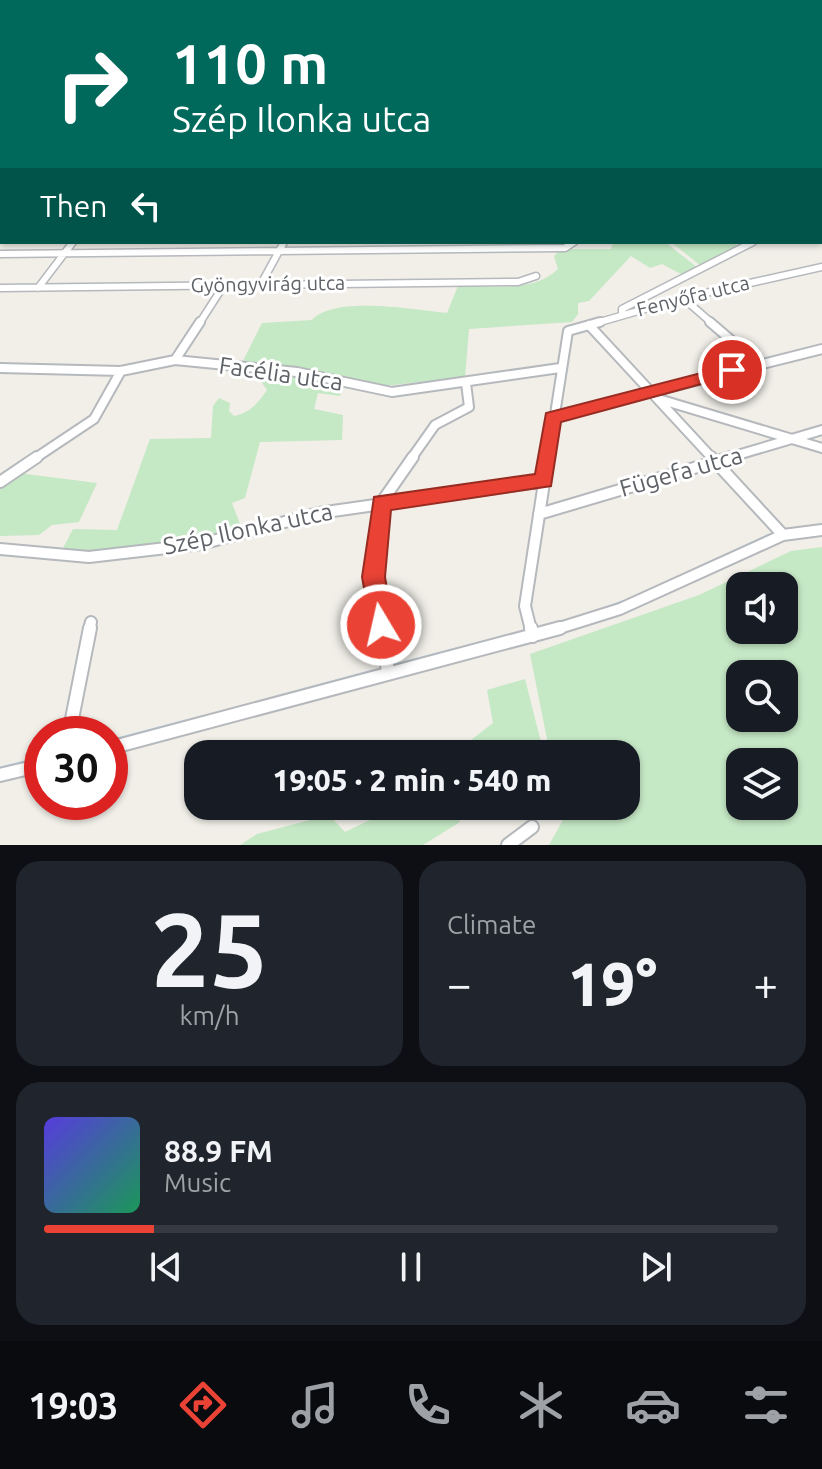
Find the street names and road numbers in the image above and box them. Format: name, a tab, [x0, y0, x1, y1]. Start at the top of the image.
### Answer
street label: Fenyőfa utca	[634, 270, 752, 321]
street label: Gyöngyvirág utca	[191, 271, 345, 296]
street label: Facélia utca	[217, 351, 345, 396]
street label: Fügefa utca	[616, 441, 745, 502]
street label: Szép Ilonka utca	[161, 497, 335, 560]

